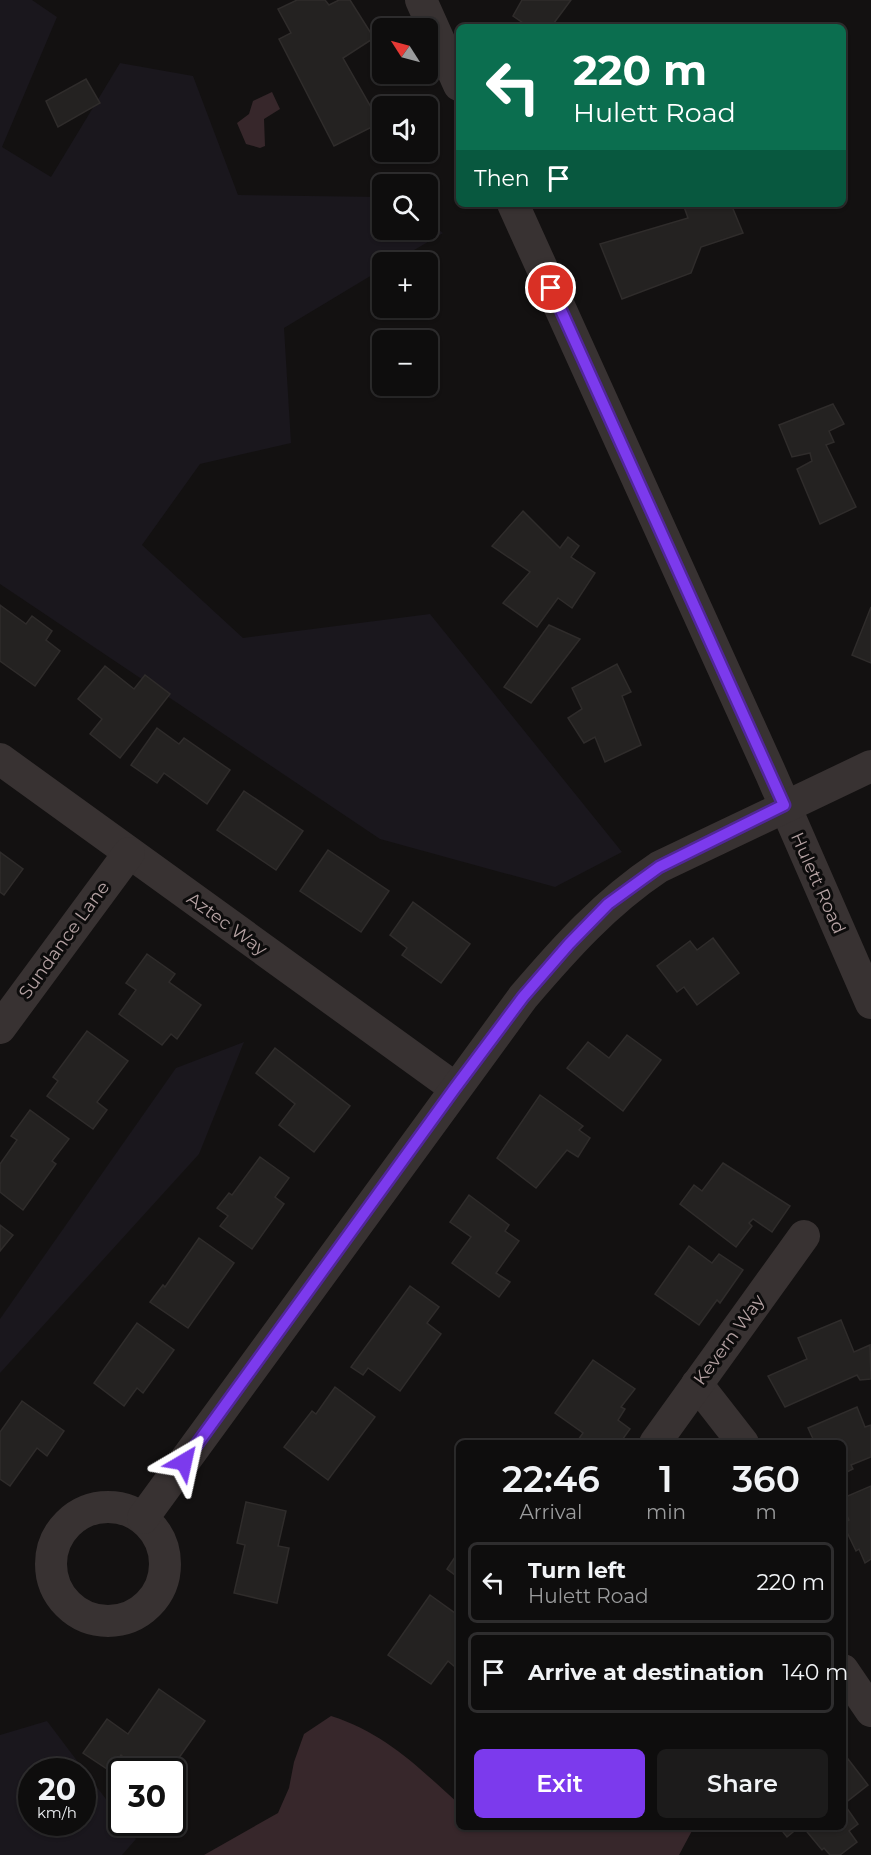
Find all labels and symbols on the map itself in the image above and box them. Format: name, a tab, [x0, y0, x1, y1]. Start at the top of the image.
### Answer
north arrow	[372, 18, 438, 84]
pin	[525, 262, 576, 313]
street label: Hulett Road	[786, 829, 850, 937]
street label: Sundance Lane	[14, 877, 114, 1003]
street label: Aztec Way	[183, 888, 272, 961]
street label: Kevern Way	[689, 1290, 769, 1390]
position arrow	[152, 1430, 216, 1494]
speed limit sign: 30	[108, 1758, 186, 1836]

